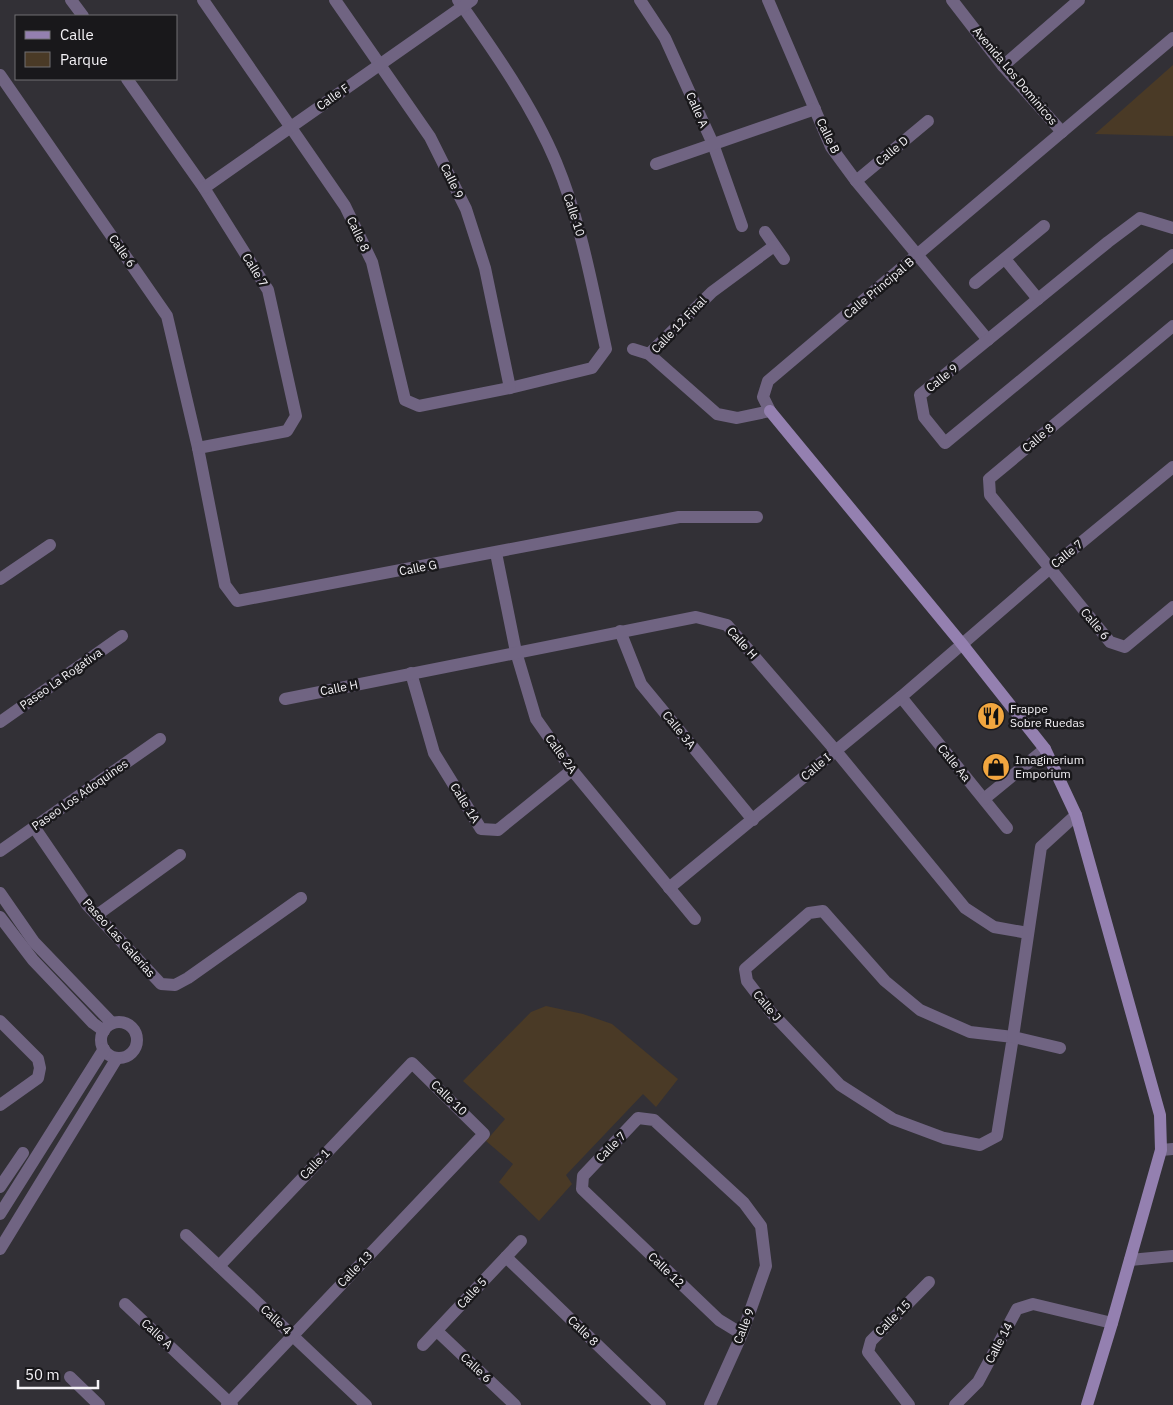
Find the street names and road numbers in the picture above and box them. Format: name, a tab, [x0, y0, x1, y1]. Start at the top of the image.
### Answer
street label: Avenida Los Dominicos	[970, 23, 1061, 128]
street label: Calle F	[313, 80, 352, 113]
street label: Calle A	[683, 90, 712, 130]
street label: Calle B	[813, 116, 843, 156]
street label: Calle D	[872, 133, 911, 169]
street label: Calle 9	[438, 161, 467, 201]
street label: Calle 10	[561, 192, 588, 238]
street label: Calle 8	[344, 214, 373, 254]
street label: Calle 6	[106, 231, 139, 270]
street label: Calle 7	[239, 250, 272, 289]
street label: Calle Principal B	[840, 254, 917, 321]
street label: Calle 12 Final	[648, 293, 709, 356]
street label: Calle 9	[923, 360, 961, 395]
street label: Calle 8	[1019, 420, 1057, 455]
street label: Calle 7	[1048, 536, 1086, 571]
street label: Calle G	[398, 557, 438, 579]
street label: Calle 6	[1078, 605, 1113, 643]
street label: Calle H	[724, 623, 761, 662]
street label: Paseo La Rogativa	[17, 644, 105, 713]
street label: Calle H	[319, 676, 359, 699]
street label: Calle 3A	[660, 708, 699, 752]
street label: Calle 2A	[542, 731, 581, 776]
street label: Calle Aa	[935, 741, 974, 785]
street label: Calle I	[798, 750, 834, 783]
street label: Paseo Los Adoquines	[29, 756, 131, 833]
street label: Calle 1A	[447, 780, 484, 826]
street label: Paseo Las Galerías	[80, 895, 159, 980]
street label: Calle J	[750, 987, 785, 1024]
street label: Calle 10	[428, 1077, 470, 1118]
street label: Calle 7	[592, 1128, 629, 1165]
street label: Calle 1	[296, 1145, 333, 1182]
street label: Calle 13	[334, 1248, 375, 1290]
street label: Calle 12	[645, 1249, 687, 1290]
street label: Calle 5	[454, 1274, 490, 1311]
street label: Calle 15	[872, 1297, 914, 1339]
street label: Calle 4	[258, 1302, 295, 1338]
street label: Calle 9	[730, 1306, 757, 1346]
street label: Calle 8	[565, 1312, 602, 1349]
street label: Calle A	[139, 1315, 176, 1352]
street label: Calle 14	[982, 1320, 1016, 1366]
street label: Calle 6	[458, 1350, 495, 1386]

